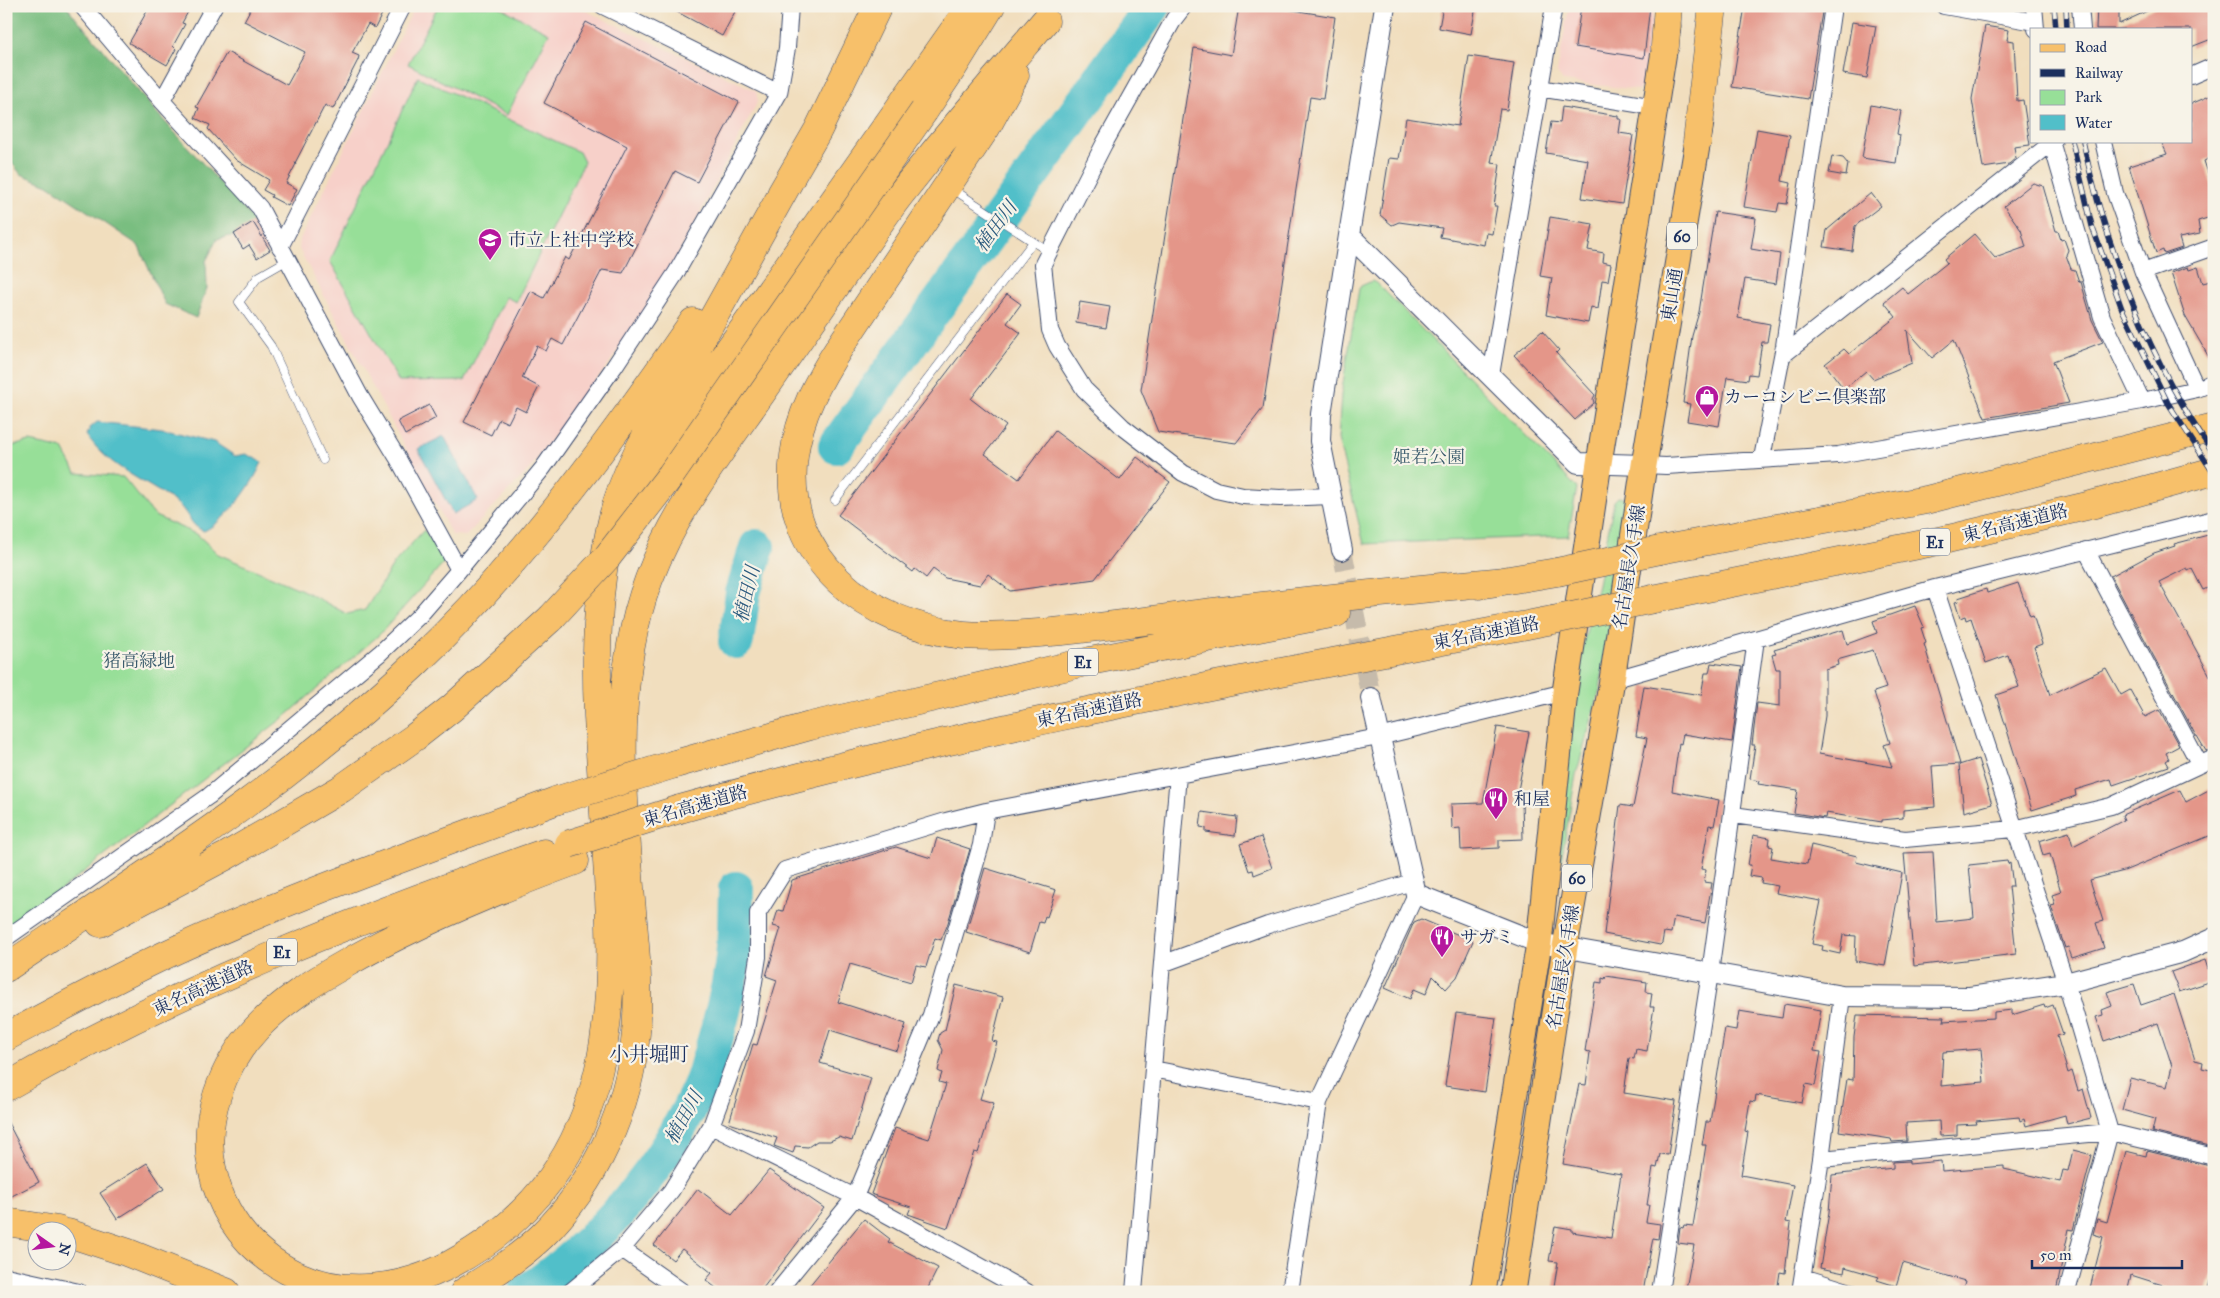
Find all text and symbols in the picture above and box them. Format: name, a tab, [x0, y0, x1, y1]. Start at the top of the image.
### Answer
legend	[2030, 28, 2192, 142]
text: Road	[2075, 38, 2107, 56]
text: Railway	[2075, 64, 2124, 82]
text: Park	[2075, 88, 2102, 106]
text: Water	[2075, 114, 2112, 132]
water label: 植田川	[969, 195, 1023, 256]
road number: 60	[1667, 222, 1697, 250]
school or university icon: 市立上社中学校	[477, 227, 503, 261]
place label: 市立上社中学校	[508, 229, 634, 251]
street label: 東山通	[1657, 267, 1687, 323]
shop icon: カーコンビニ倶楽部	[1694, 384, 1720, 418]
place label: カーコンビニ倶楽部	[1724, 386, 1886, 408]
park label: 姫若公園	[1393, 446, 1465, 468]
street label: 東名高速道路	[1960, 499, 2070, 547]
street label: 名古屋長久手線	[1608, 503, 1650, 631]
road number: E1	[1920, 528, 1950, 556]
water label: 植田川	[729, 562, 765, 624]
street label: 東名高速道路	[1431, 612, 1541, 654]
road number: E1	[1068, 649, 1098, 676]
park label: 猪高緑地	[103, 650, 175, 672]
street label: 東名高速道路	[1034, 688, 1144, 732]
street label: 東名高速道路	[640, 781, 750, 831]
restaurant icon: 和屋	[1483, 786, 1509, 820]
place label: 和屋	[1514, 788, 1550, 810]
road number: 60	[1562, 864, 1592, 891]
street label: 名古屋長久手線	[1542, 903, 1584, 1031]
restaurant icon: サガミ	[1429, 924, 1455, 958]
place label: サガミ	[1460, 926, 1514, 948]
road number: E1	[267, 939, 297, 966]
street label: 東名高速道路	[149, 955, 257, 1021]
district label: 小井堀町	[609, 1042, 689, 1066]
water label: 植田川	[660, 1085, 708, 1148]
north arrow	[28, 1220, 78, 1270]
scale bar	[2032, 1238, 2182, 1270]
text: N	[54, 1241, 74, 1257]
text: 50 m	[2040, 1246, 2072, 1264]

